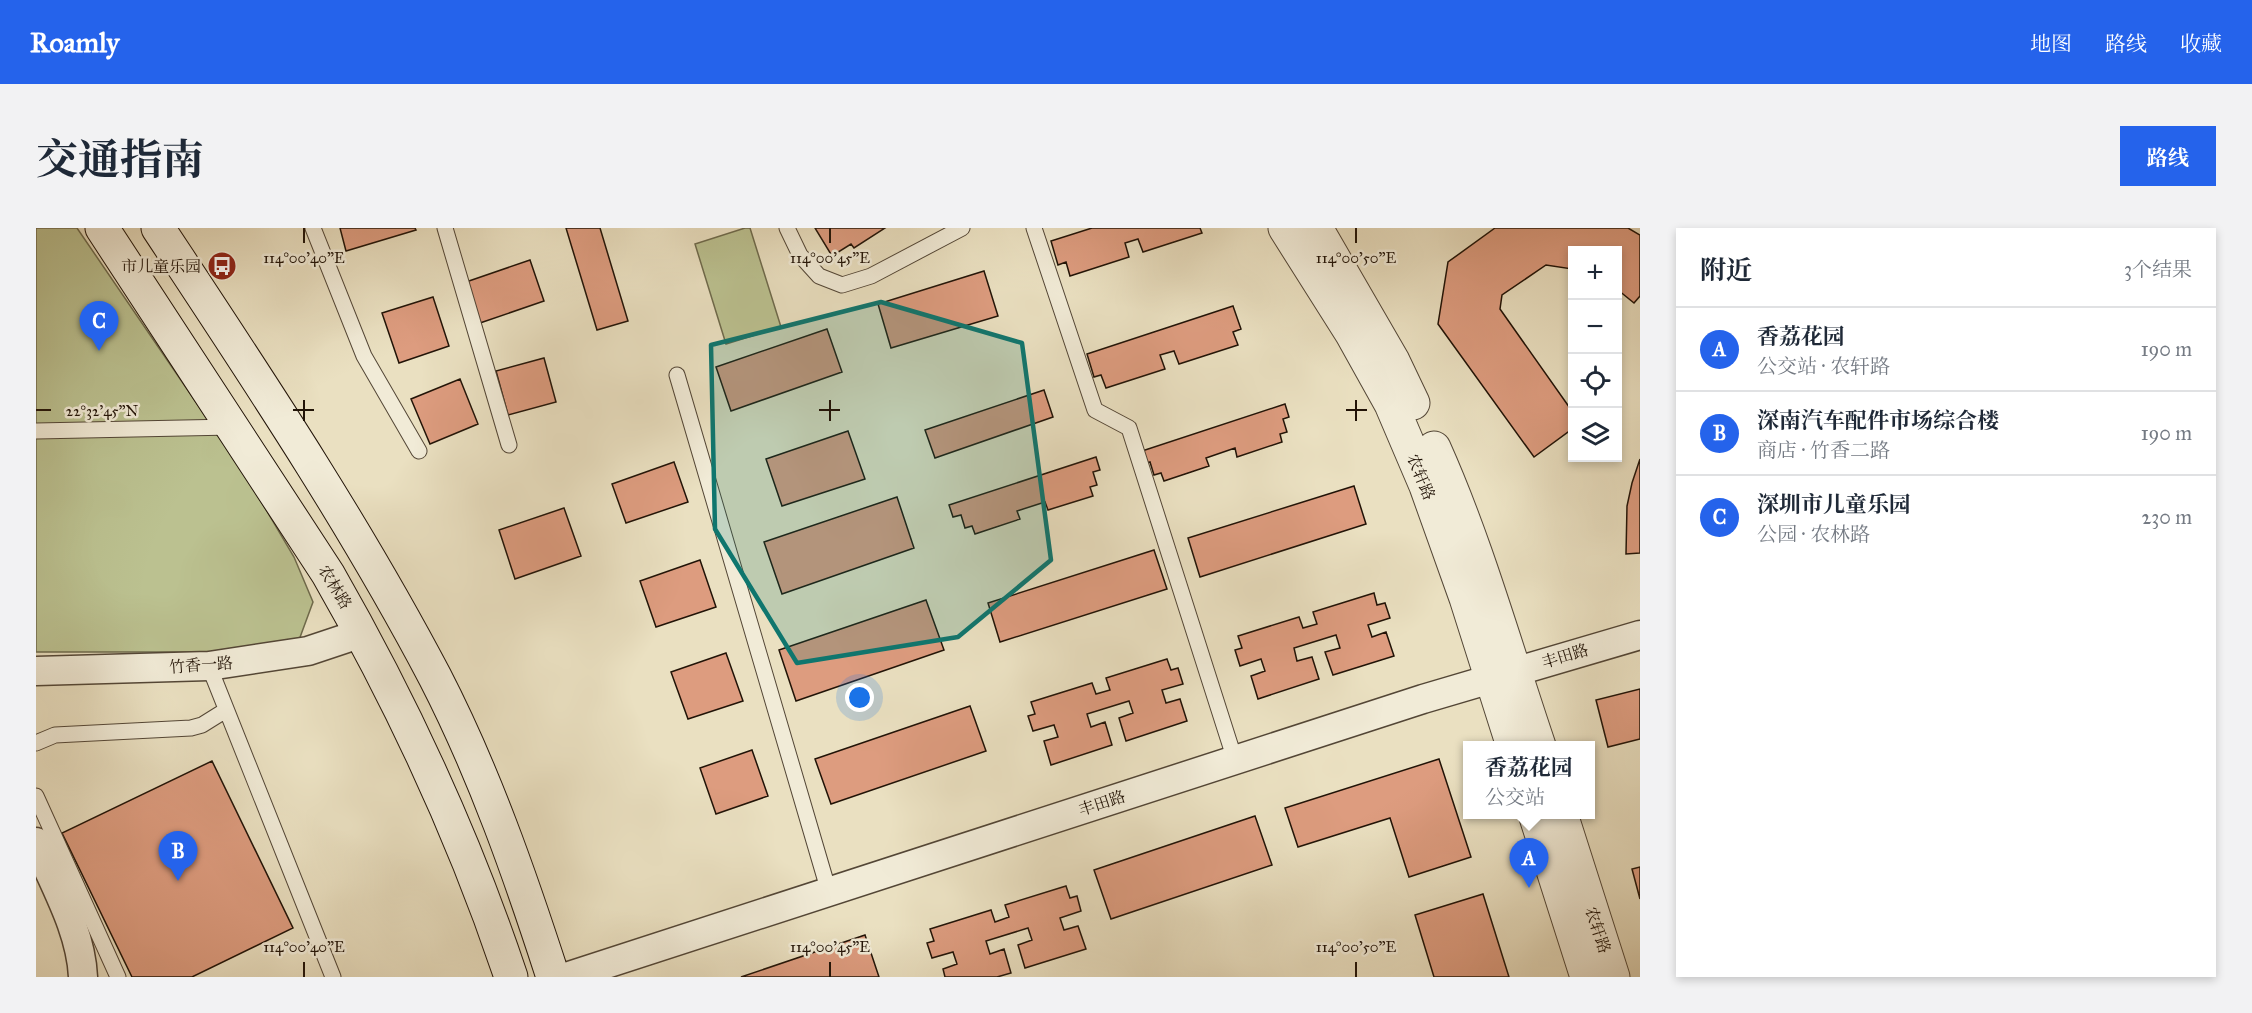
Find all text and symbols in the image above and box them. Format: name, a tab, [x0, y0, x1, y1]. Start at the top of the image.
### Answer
text: Roamly	[30, 25, 119, 60]
text: 地图	[2030, 31, 2072, 57]
text: 路线	[2105, 31, 2147, 57]
text: 收藏	[2180, 31, 2222, 57]
button: 路线	[2120, 126, 2216, 186]
text: 交通指南	[36, 134, 204, 186]
map controls	[1568, 246, 1622, 462]
button: +	[1568, 246, 1622, 300]
text: 114°00'40"E	[263, 249, 345, 267]
text: 114°00'45"E	[790, 249, 870, 267]
text: 114°00'50"E	[1316, 249, 1396, 267]
bus stop icon: 市儿童乐园	[206, 250, 238, 282]
text: 附近	[1700, 254, 1752, 286]
place label: 市儿童乐园	[121, 257, 201, 276]
text: 3个结果	[2124, 257, 2192, 281]
button: −	[1568, 300, 1622, 354]
pin: C	[80, 302, 118, 351]
text: 香荔花园	[1757, 323, 1845, 350]
text: A	[1713, 337, 1726, 361]
text: 190 m	[2141, 337, 2192, 361]
button: locate	[1568, 354, 1622, 408]
text: 公交站 · 农轩路	[1757, 354, 1890, 378]
text: 22°32'45"N	[66, 402, 138, 420]
text: 深南汽车配件市场综合楼	[1757, 407, 1999, 434]
button: layers	[1568, 408, 1622, 462]
text: B	[1713, 421, 1726, 445]
text: 190 m	[2141, 421, 2192, 445]
text: 商店 · 竹香二路	[1757, 438, 1890, 462]
street label: 农轩路	[1403, 451, 1439, 503]
text: 深圳市儿童乐园	[1757, 491, 1911, 518]
text: C	[1713, 505, 1726, 529]
text: 230 m	[2141, 505, 2192, 529]
text: 公园 · 农林路	[1757, 522, 1870, 546]
street label: 农林路	[314, 562, 356, 612]
street label: 丰田路	[1539, 640, 1591, 672]
street label: 竹香一路	[168, 653, 234, 677]
your location	[845, 683, 874, 712]
popup	[1463, 741, 1595, 819]
text: 香荔花园	[1485, 754, 1573, 781]
text: 公交站	[1485, 785, 1545, 809]
street label: 丰田路	[1076, 787, 1128, 819]
pin: B	[158, 832, 198, 881]
pin: A	[1510, 838, 1548, 888]
street label: 农轩路	[1582, 904, 1614, 956]
text: 114°00'40"E	[263, 938, 345, 956]
text: 114°00'45"E	[790, 938, 870, 956]
text: 114°00'50"E	[1316, 938, 1396, 956]

